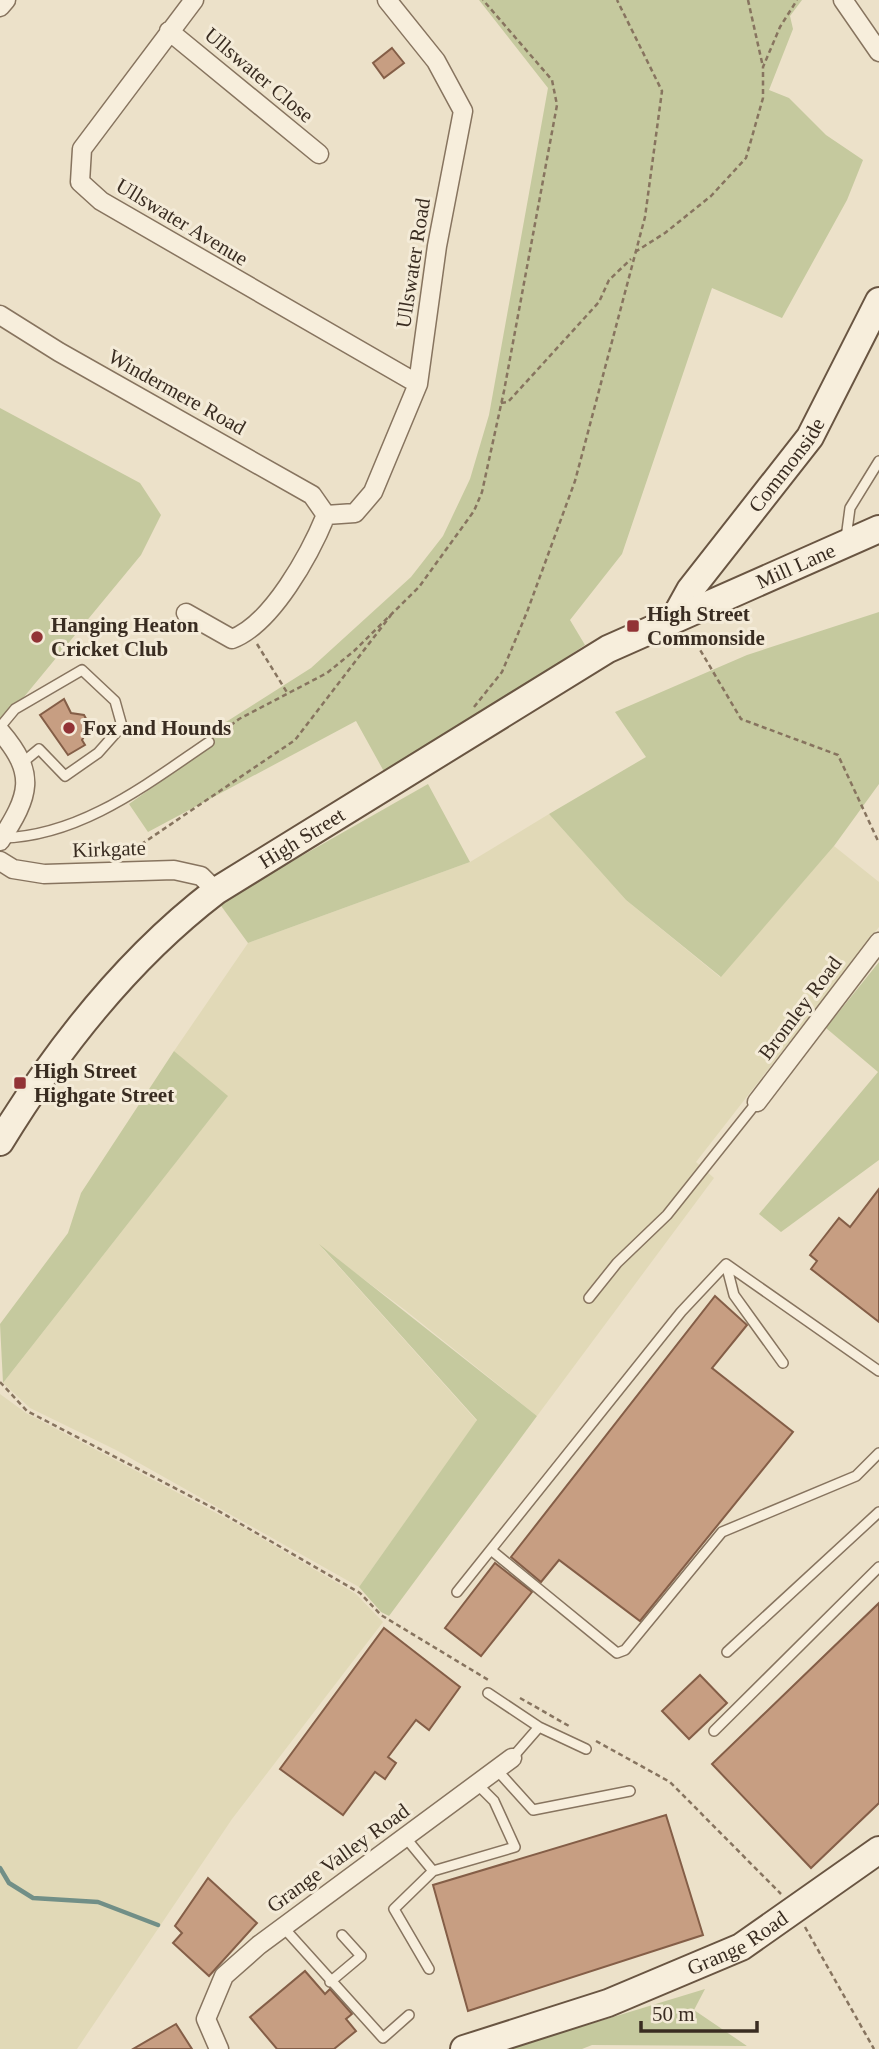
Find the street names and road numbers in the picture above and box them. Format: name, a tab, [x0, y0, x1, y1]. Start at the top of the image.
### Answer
street label: Ullswater Close	[200, 23, 318, 127]
street label: Ullswater Avenue	[112, 173, 252, 271]
street label: Ullswater Road	[391, 196, 435, 330]
street label: Windermere Road	[104, 344, 250, 440]
street label: Commonside	[744, 414, 830, 517]
street label: Mill Lane	[753, 538, 839, 594]
street label: High Street	[255, 802, 349, 873]
street label: Kirkgate	[72, 836, 146, 862]
street label: Bromley Road	[753, 951, 847, 1064]
street label: Grange Valley Road	[262, 1798, 414, 1918]
street label: Grange Road	[684, 1906, 793, 1980]

